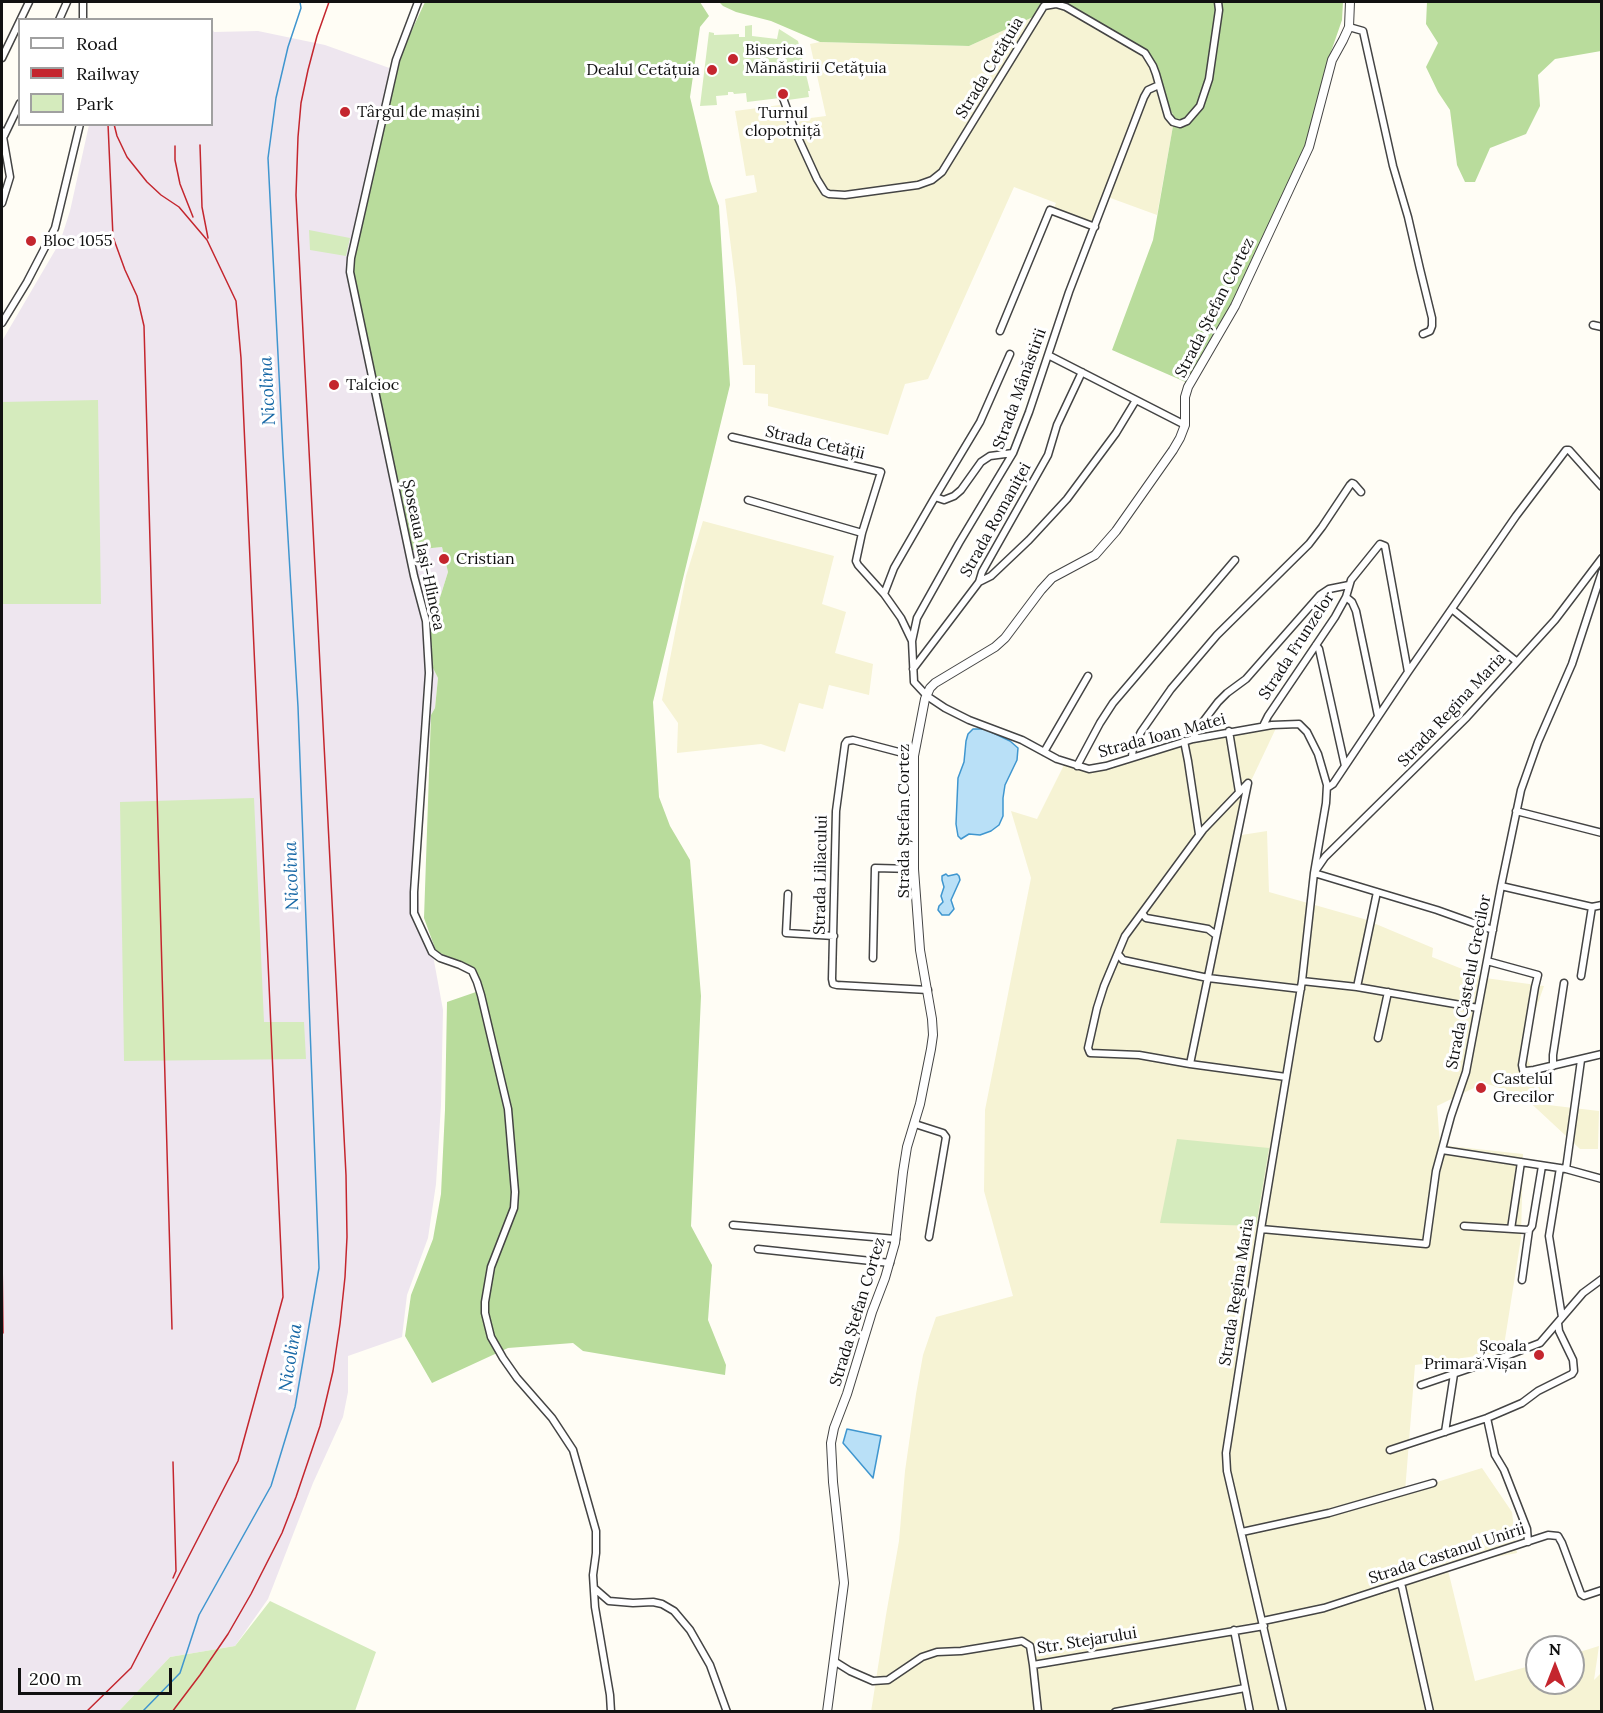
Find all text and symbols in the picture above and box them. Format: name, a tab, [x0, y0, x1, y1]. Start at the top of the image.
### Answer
street label: Strada Cetățuia	[952, 14, 1028, 122]
legend	[18, 18, 213, 126]
text: Road	[76, 32, 118, 55]
place label: Biserica Mănăstirii Cetățuia	[745, 40, 887, 78]
marker: Biserica Mănăstirii Cetățuia	[726, 52, 740, 66]
place label: Dealul Cetățuia	[586, 60, 700, 80]
text: Railway	[76, 62, 139, 85]
marker: Dealul Cetățuia	[705, 63, 719, 77]
marker: Turnul clopotniță	[776, 87, 790, 101]
text: Park	[76, 92, 113, 115]
place label: Târgul de mașini	[357, 102, 480, 122]
place label: Turnul clopotniță	[745, 103, 821, 141]
marker: Târgul de mașini	[338, 105, 352, 119]
place label: Bloc 1055	[43, 231, 112, 251]
marker: Bloc 1055	[24, 234, 38, 248]
street label: Strada Ștefan Cortez	[1171, 235, 1259, 381]
street label: Strada Mânăstirii	[989, 326, 1051, 452]
water label: Nicolina	[255, 356, 281, 426]
place label: Talcioc	[346, 375, 399, 395]
marker: Talcioc	[327, 378, 341, 392]
street label: Strada Cetății	[763, 422, 867, 464]
street label: Strada Romaniței	[957, 459, 1035, 581]
street label: Șoseaua Iași-Hlincea	[398, 478, 448, 632]
place label: Cristian	[456, 549, 515, 569]
marker: Cristian	[437, 552, 451, 566]
street label: Strada Frunzelor	[1255, 589, 1339, 703]
street label: Strada Regina Maria	[1394, 649, 1510, 771]
street label: Strada Ioan Matei	[1096, 710, 1228, 762]
street label: Strada Ștefan Cortez	[894, 744, 914, 898]
street label: Strada Liliacului	[810, 815, 832, 935]
water label: Nicolina	[280, 841, 304, 911]
street label: Strada Castelul Grecilor	[1443, 893, 1495, 1071]
place label: Castelul Grecilor	[1493, 1069, 1554, 1107]
marker: Castelul Grecilor	[1474, 1081, 1488, 1095]
street label: Strada Regina Maria	[1216, 1217, 1258, 1367]
street label: Strada Ștefan Cortez	[826, 1235, 890, 1389]
water label: Nicolina	[275, 1322, 307, 1394]
place label: Școala Primară Vișan	[1424, 1336, 1527, 1374]
marker: Școala Primară Vișan	[1532, 1348, 1546, 1362]
street label: Strada Castanul Unirii	[1366, 1520, 1528, 1588]
street label: Str. Stejarului	[1036, 1624, 1138, 1658]
north arrow	[1525, 1635, 1585, 1695]
text: N	[1549, 1639, 1561, 1659]
scale bar	[21, 1656, 176, 1694]
text: 200 m	[29, 1667, 82, 1690]

